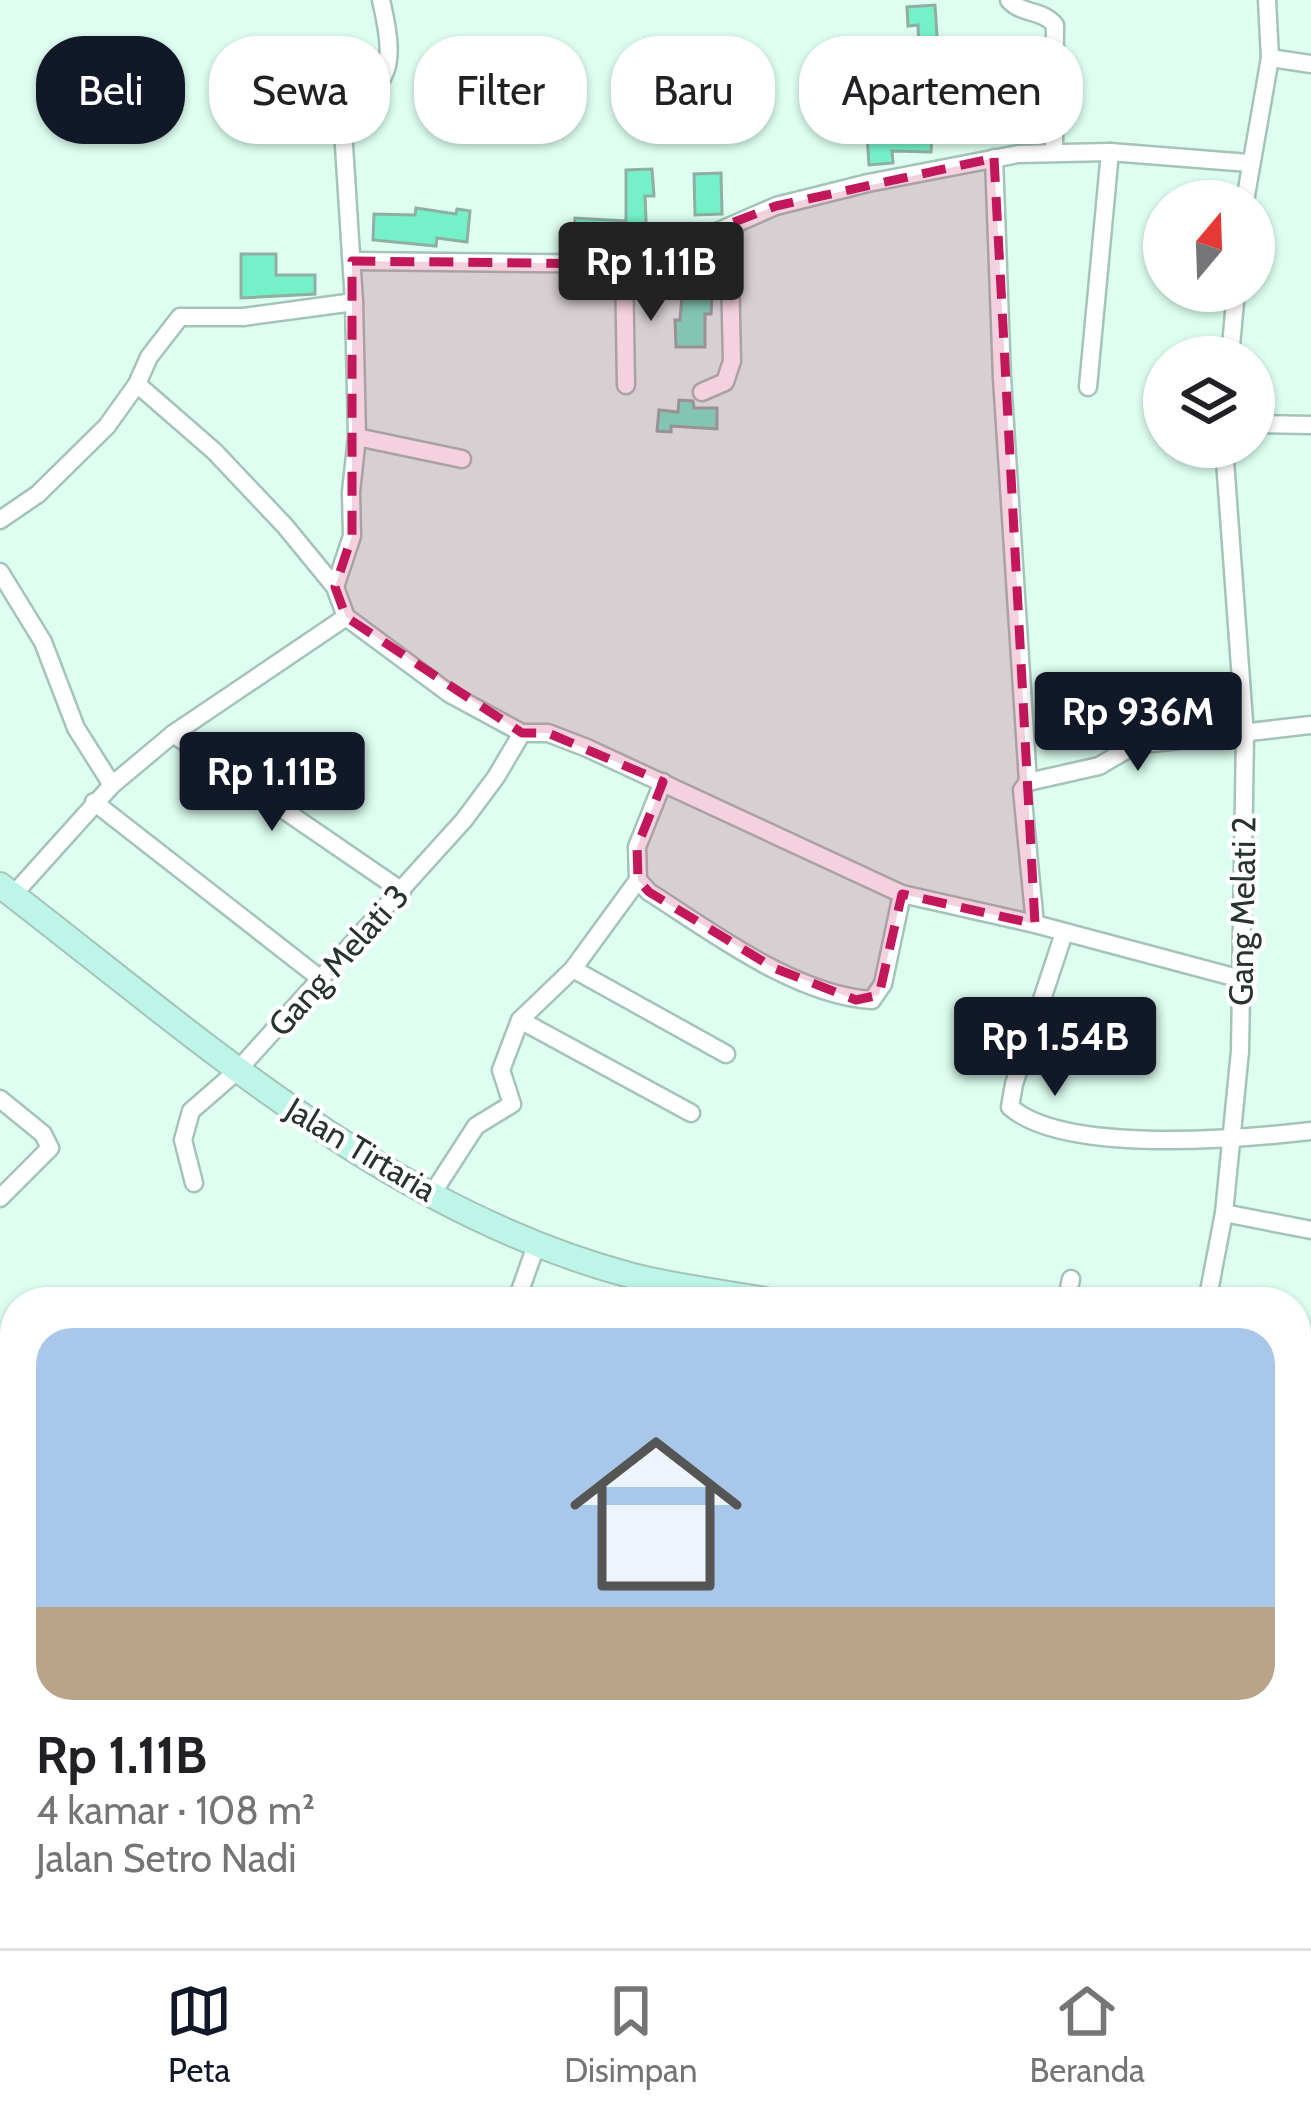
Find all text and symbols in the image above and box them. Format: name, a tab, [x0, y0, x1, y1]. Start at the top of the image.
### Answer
chip: Beli	[36, 36, 185, 144]
chip: Sewa	[209, 36, 390, 144]
chip: Filter	[414, 36, 587, 144]
chip: Baru	[611, 36, 775, 144]
chip: Apartemen	[799, 36, 1083, 144]
north arrow	[1143, 180, 1275, 312]
map controls	[1143, 180, 1275, 468]
pin: Rp 1.11B	[527, 222, 775, 324]
text: Rp 1.11B	[586, 237, 716, 285]
button: layers	[1143, 336, 1275, 468]
pin: Rp 936M	[1027, 672, 1249, 774]
text: Rp 936M	[1062, 687, 1214, 735]
pin: Rp 1.11B	[148, 732, 396, 834]
text: Rp 1.11B	[207, 747, 337, 795]
street label: Gang Melati 2	[1220, 816, 1264, 1006]
street label: Gang Melati 3	[259, 876, 417, 1044]
pin: Rp 1.54B	[931, 997, 1179, 1099]
text: Rp 1.54B	[981, 1012, 1129, 1060]
street label: Jalan Tirtaria	[278, 1088, 444, 1210]
icon: home	[548, 1406, 764, 1622]
text: Rp 1.11B	[36, 1724, 207, 1786]
text: 4 kamar · 108 m²	[36, 1786, 315, 1834]
text: Jalan Setro Nadi	[36, 1834, 296, 1882]
tab: Peta	[166, 1978, 232, 2090]
tab: Disimpan	[564, 1978, 697, 2090]
tab: Beranda	[1030, 1978, 1145, 2090]

